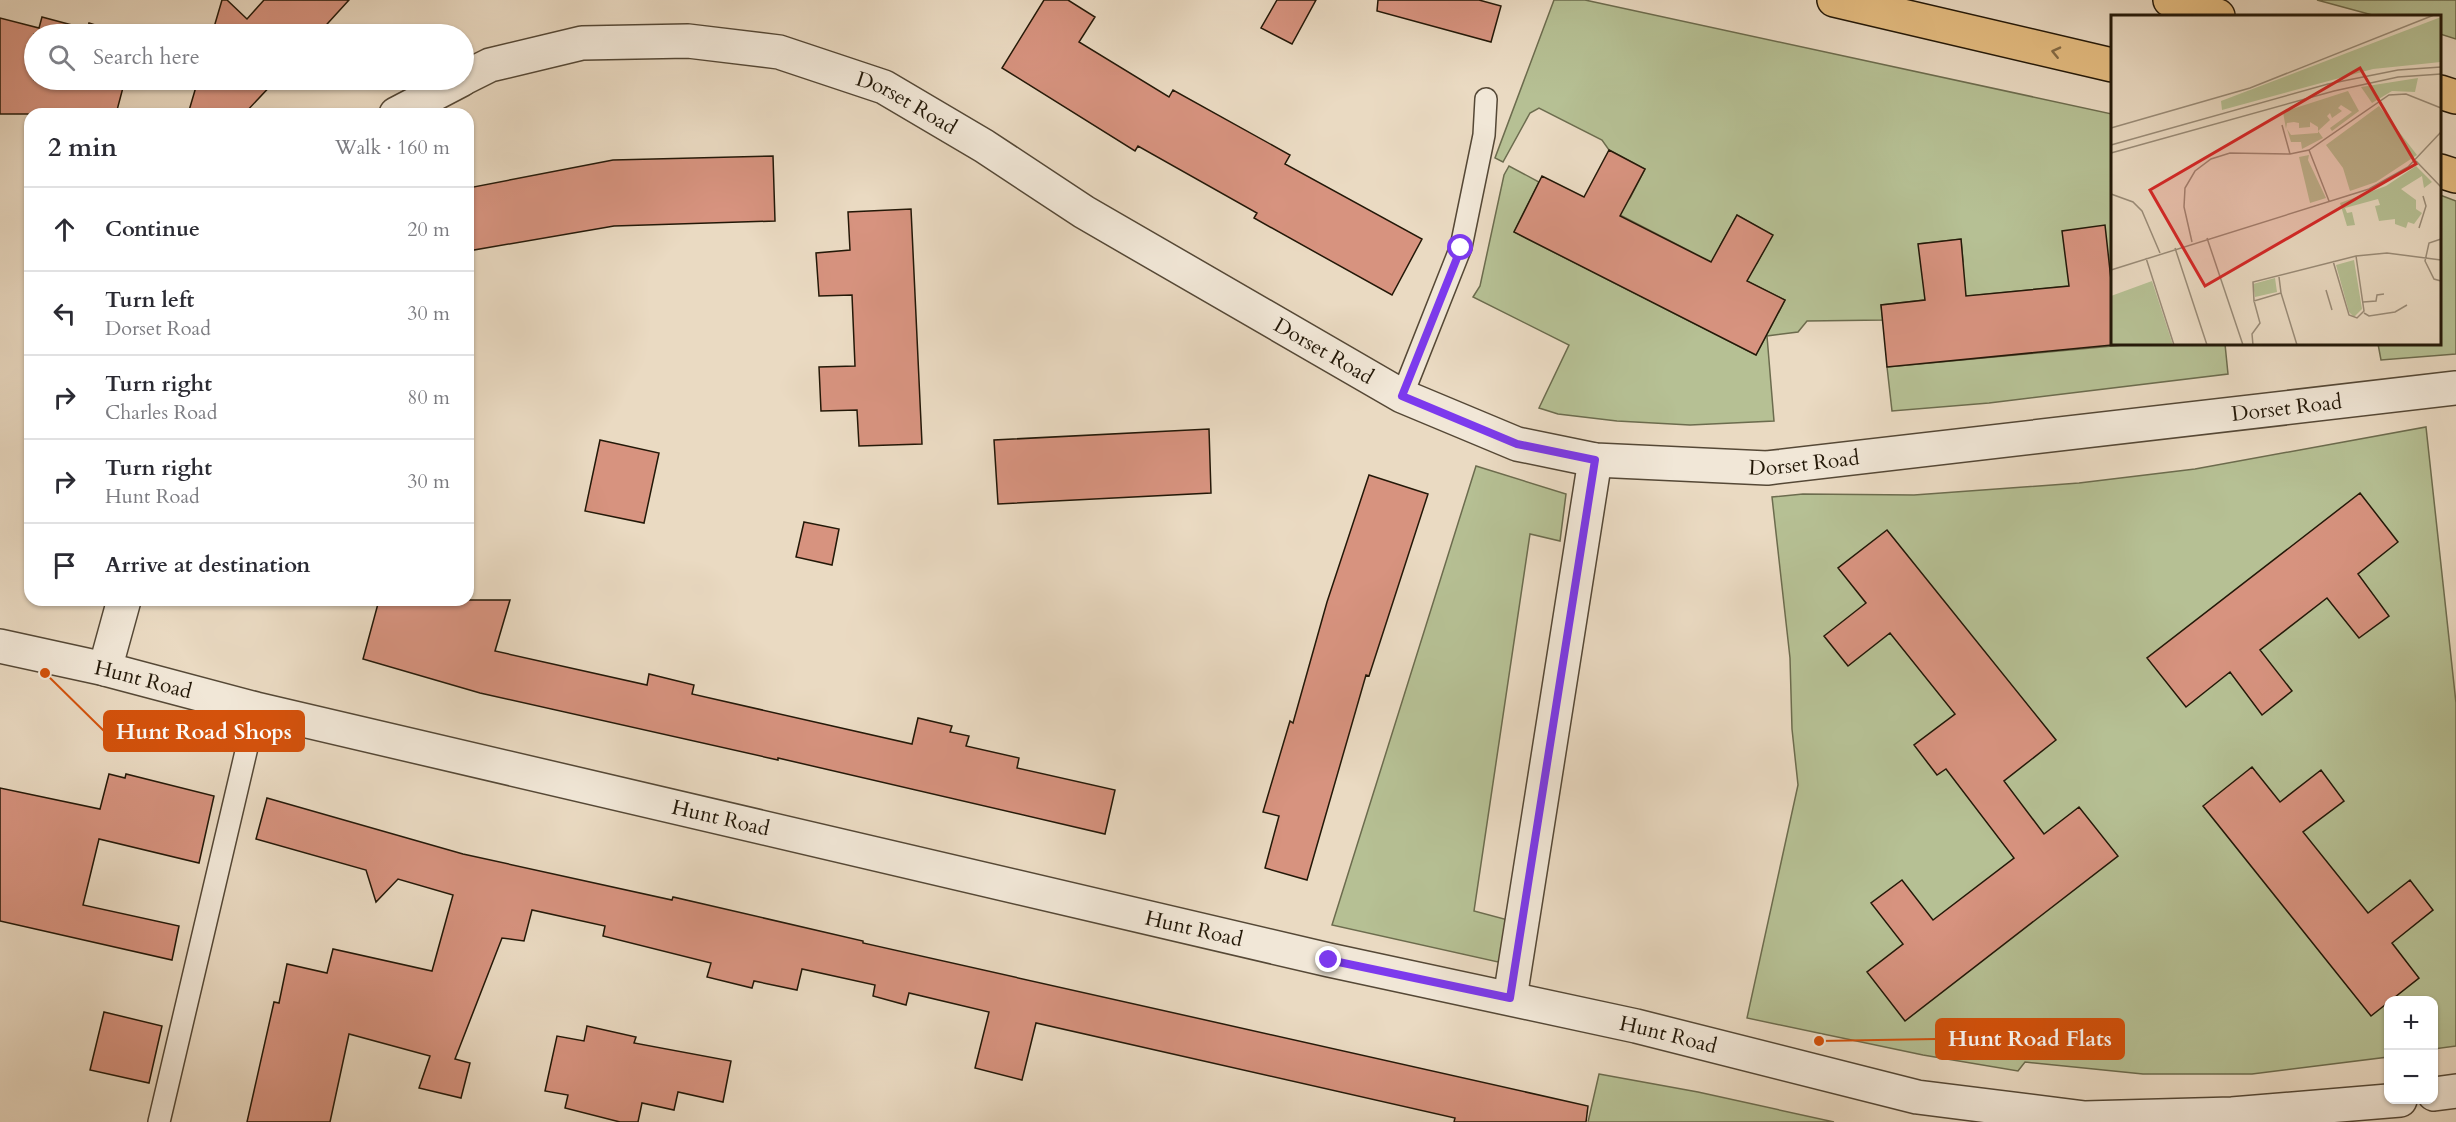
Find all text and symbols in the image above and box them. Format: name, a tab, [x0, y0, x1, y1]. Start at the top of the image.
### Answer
inset map	[2111, 15, 2441, 345]
search box	[24, 24, 474, 90]
icon: search	[45, 41, 78, 74]
text: Search here	[93, 42, 200, 72]
one-way arrow	[2051, 46, 2061, 59]
street label: Dorset Road	[852, 65, 962, 142]
text: 2 min	[48, 130, 117, 165]
text: Walk · 160 m	[335, 134, 450, 161]
icon: ahead	[48, 213, 81, 246]
text: Continue	[105, 214, 200, 244]
text: 20 m	[407, 216, 450, 243]
route start	[1447, 234, 1473, 260]
text: Turn left	[105, 285, 194, 315]
icon: left	[48, 297, 81, 330]
text: 30 m	[407, 300, 450, 327]
street label: Dorset Road	[1268, 311, 1379, 392]
text: Dorset Road	[105, 315, 211, 342]
text: Turn right	[105, 369, 212, 399]
icon: right	[48, 381, 81, 414]
text: 80 m	[407, 384, 450, 411]
street label: Dorset Road	[2230, 387, 2344, 429]
text: Charles Road	[105, 399, 217, 426]
street label: Dorset Road	[1748, 443, 1861, 483]
text: Turn right	[105, 453, 212, 483]
icon: right	[48, 465, 81, 498]
text: 30 m	[407, 468, 450, 495]
text: Hunt Road	[105, 483, 200, 510]
icon: arrive	[48, 549, 81, 582]
text: Arrive at destination	[105, 550, 310, 580]
street label: Hunt Road	[92, 653, 195, 706]
callout: Hunt Road Shops	[104, 711, 304, 751]
text: Hunt Road Shops	[116, 717, 292, 747]
street label: Hunt Road	[669, 793, 772, 844]
street label: Hunt Road	[1142, 903, 1246, 954]
route end	[1315, 946, 1341, 972]
map controls	[2384, 996, 2438, 1104]
button: +	[2384, 996, 2438, 1050]
street label: Hunt Road	[1617, 1009, 1720, 1061]
callout: Hunt Road Flats	[1936, 1019, 2124, 1059]
text: Hunt Road Flats	[1948, 1024, 2112, 1054]
button: −	[2384, 1050, 2438, 1104]

